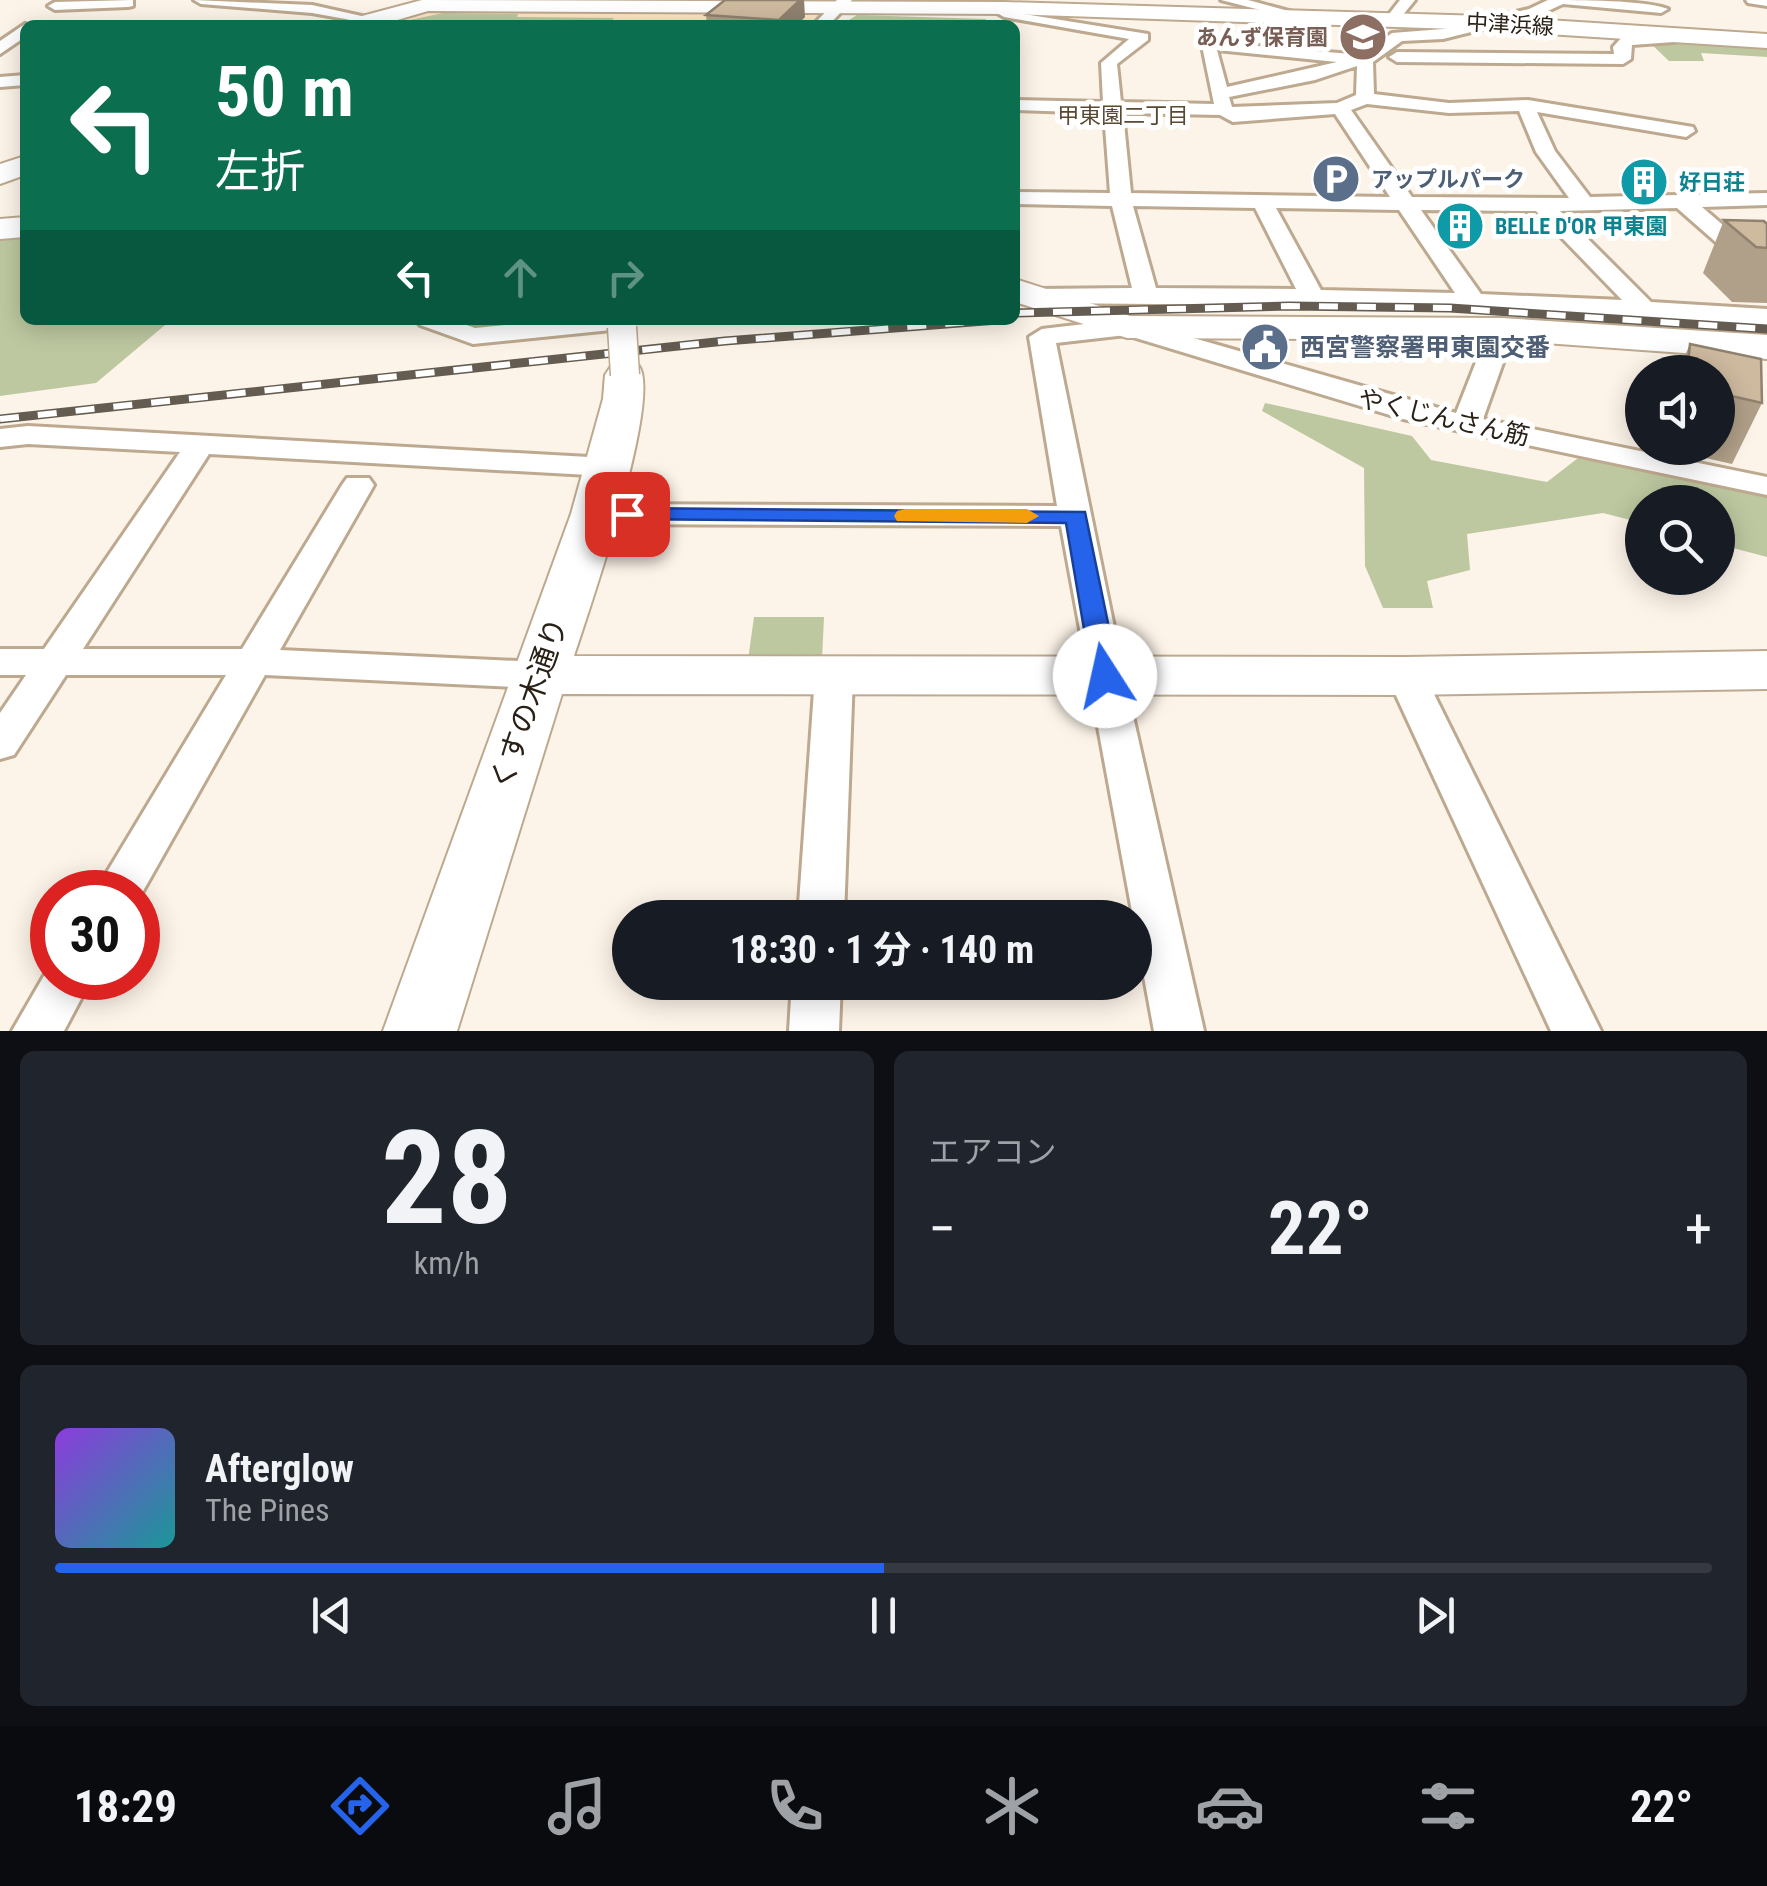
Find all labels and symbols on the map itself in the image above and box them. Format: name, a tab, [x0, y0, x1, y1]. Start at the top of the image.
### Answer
street label: 中津浜線	[1465, 10, 1555, 39]
school or university icon: あんず保育園	[1337, 11, 1389, 63]
place label: あんず保育園	[1196, 25, 1328, 50]
district label: 甲東園二丁目	[1057, 103, 1189, 128]
parking icon: アップルパーク	[1310, 153, 1362, 205]
building icon: 好日荘	[1618, 156, 1670, 208]
place label: アップルパーク	[1371, 167, 1525, 192]
place label: 好日荘	[1679, 170, 1745, 195]
building icon: BELLE D'OR 甲東園	[1434, 200, 1486, 252]
place label: BELLE D'OR 甲東園	[1495, 214, 1668, 239]
public building icon: 西宮警察署甲東園交番	[1239, 321, 1291, 373]
place label: 西宮警察署甲東園交番	[1300, 333, 1550, 362]
street label: やくじんさん筋	[1355, 384, 1532, 451]
pin	[585, 472, 670, 557]
street label: くすの木通り	[483, 613, 574, 795]
position arrow	[1053, 624, 1157, 728]
speed limit sign: 30	[30, 870, 160, 1000]

